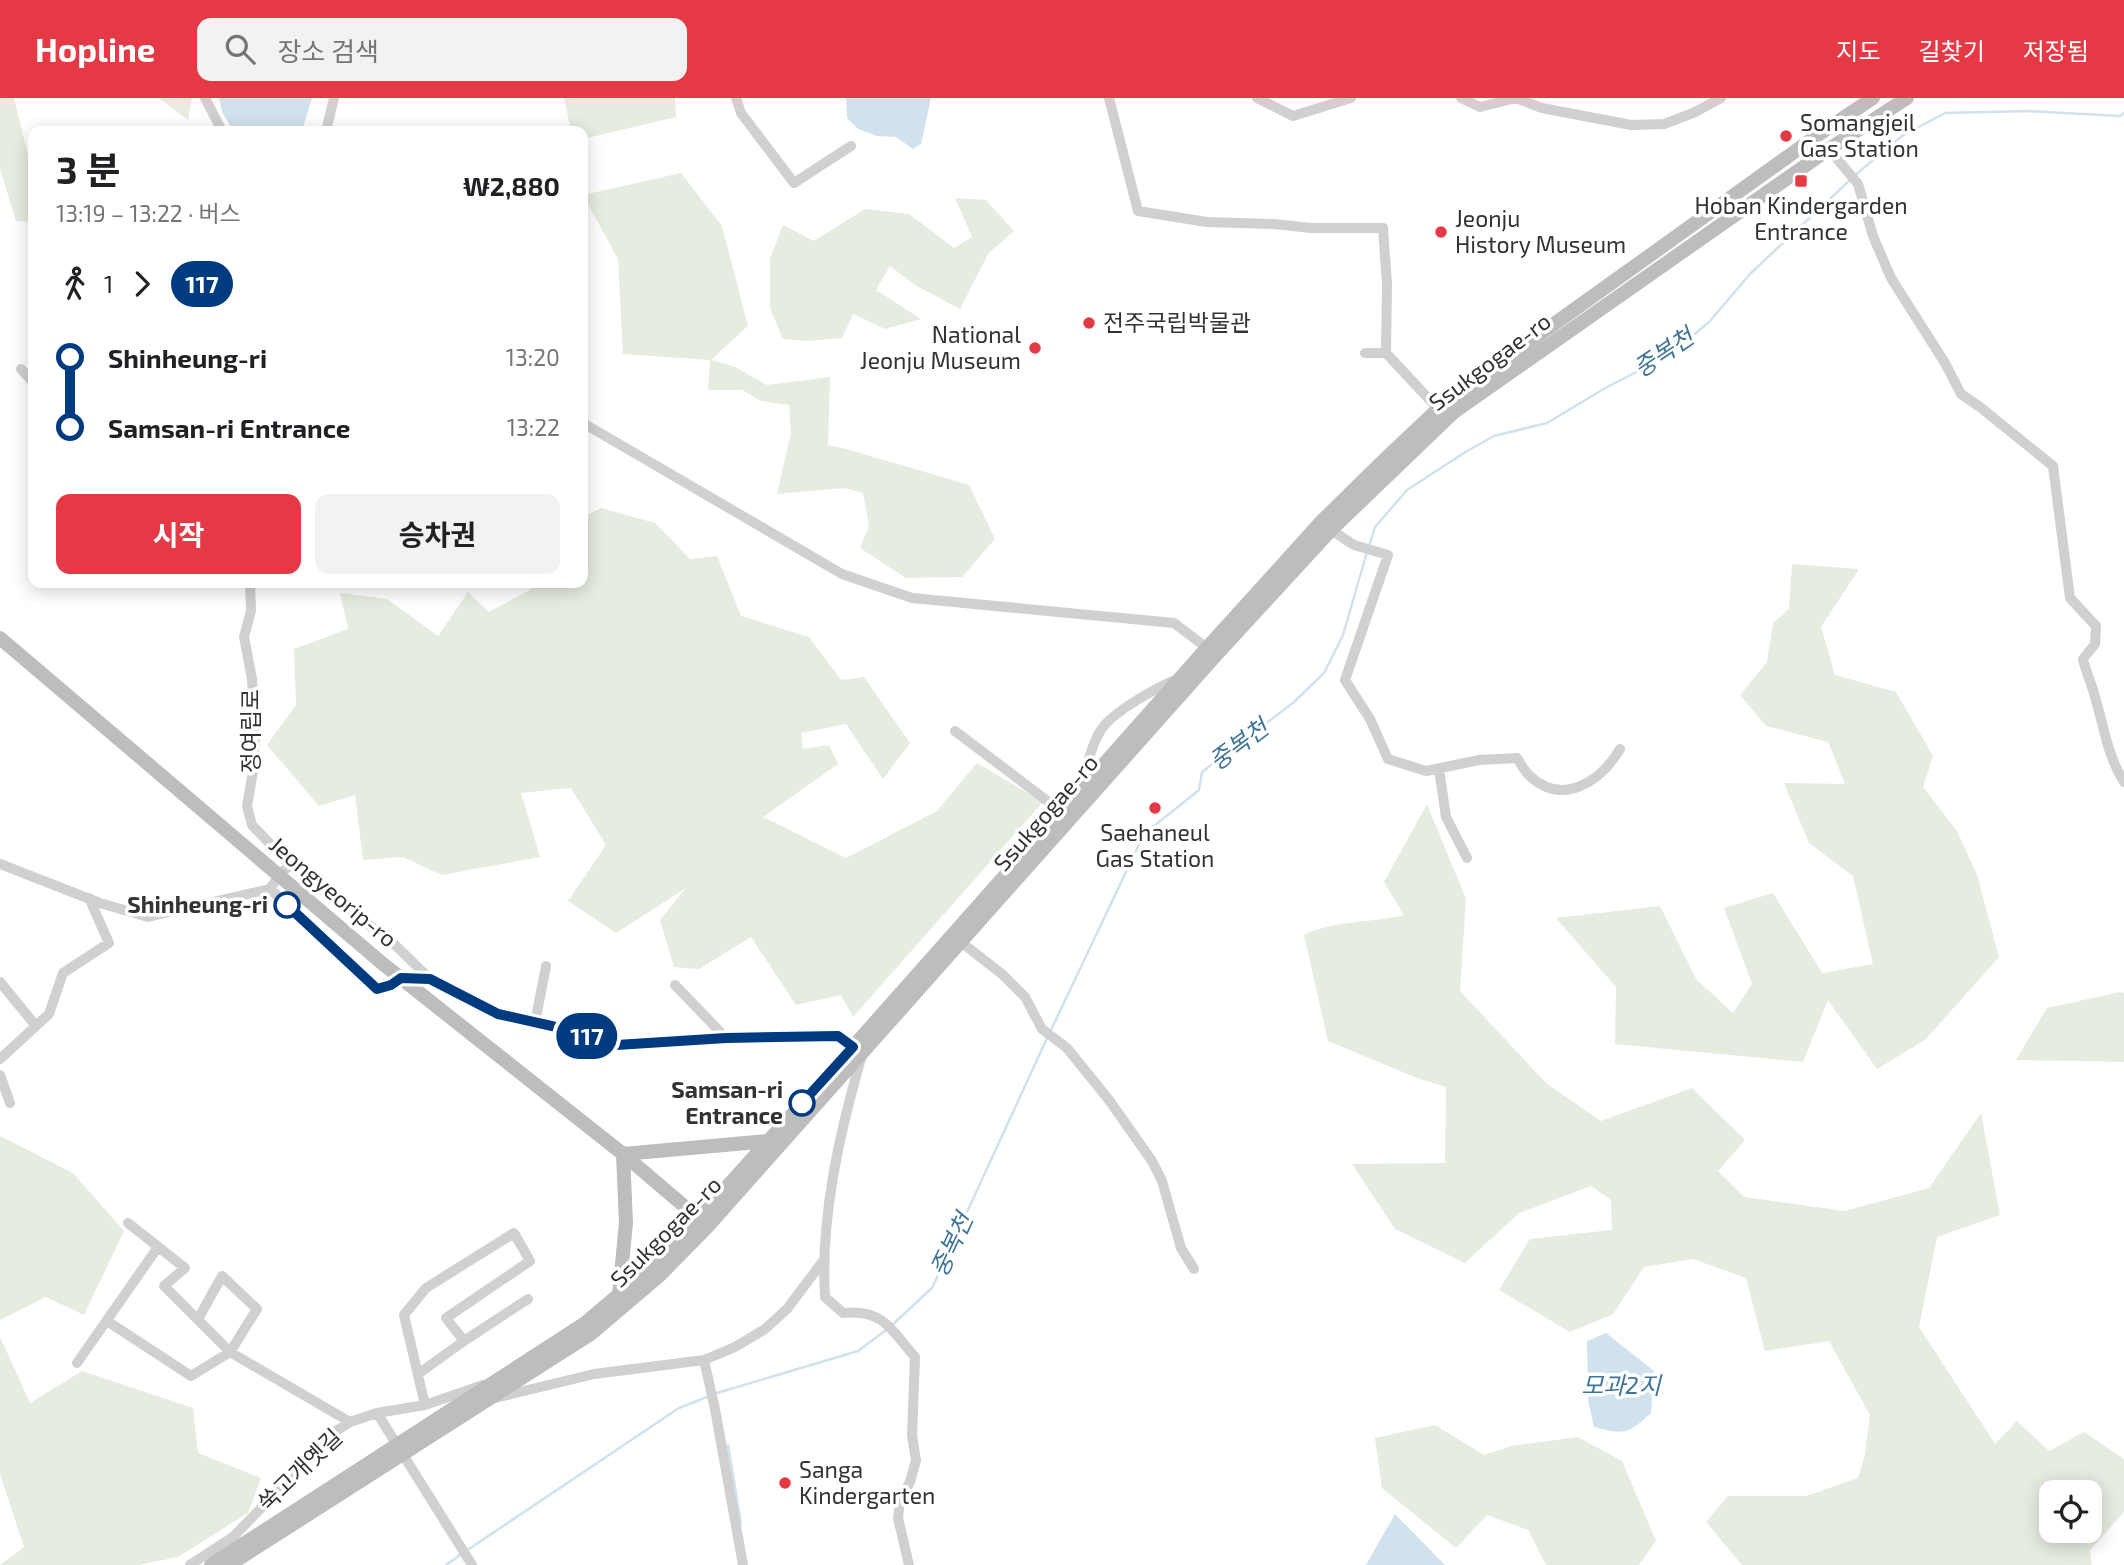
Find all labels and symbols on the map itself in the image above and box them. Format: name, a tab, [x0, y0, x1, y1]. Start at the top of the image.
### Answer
place label: Somangjeil Gas Station	[1800, 108, 1919, 162]
marker: Somangjeil Gas Station	[1778, 128, 1794, 144]
marker: Hoban Kindergarden Entrance	[1793, 173, 1809, 189]
place label: Hoban Kindergarden Entrance	[1694, 191, 1908, 245]
place label: Jeonju History Museum	[1455, 204, 1626, 258]
marker: Jeonju History Museum	[1433, 224, 1449, 240]
street label: Ssukgogae-ro	[1423, 306, 1556, 416]
place label: 전주국립박물관	[1103, 308, 1251, 336]
marker: 전주국립박물관	[1081, 315, 1097, 331]
place label: National Jeonju Museum	[860, 320, 1021, 374]
water label: 중복천	[1628, 320, 1701, 382]
marker: National Jeonju Museum	[1027, 340, 1043, 356]
street label: 정여립로	[236, 689, 264, 773]
water label: 중복천	[1203, 711, 1276, 775]
street label: Ssukgogae-ro	[987, 748, 1103, 876]
marker: Saehaneul Gas Station	[1147, 800, 1163, 816]
place label: Saehaneul Gas Station	[1096, 818, 1214, 872]
street label: Jeongyeorip-ro	[264, 830, 403, 953]
place label: Shinheung-ri	[127, 890, 268, 918]
marker: Shinheung-ri	[274, 892, 300, 918]
line badge: 117	[547, 1013, 627, 1059]
place label: Samsan-ri Entrance	[671, 1075, 783, 1129]
marker: Samsan-ri Entrance	[789, 1090, 815, 1116]
street label: Ssukgogae-ro	[604, 1170, 727, 1293]
water label: 중복천	[923, 1206, 979, 1281]
water label: 모과2지	[1581, 1370, 1663, 1399]
street label: 쑥고개옛길	[252, 1422, 347, 1516]
place label: Sanga Kindergarten	[799, 1455, 935, 1509]
marker: Sanga Kindergarten	[777, 1475, 793, 1491]

